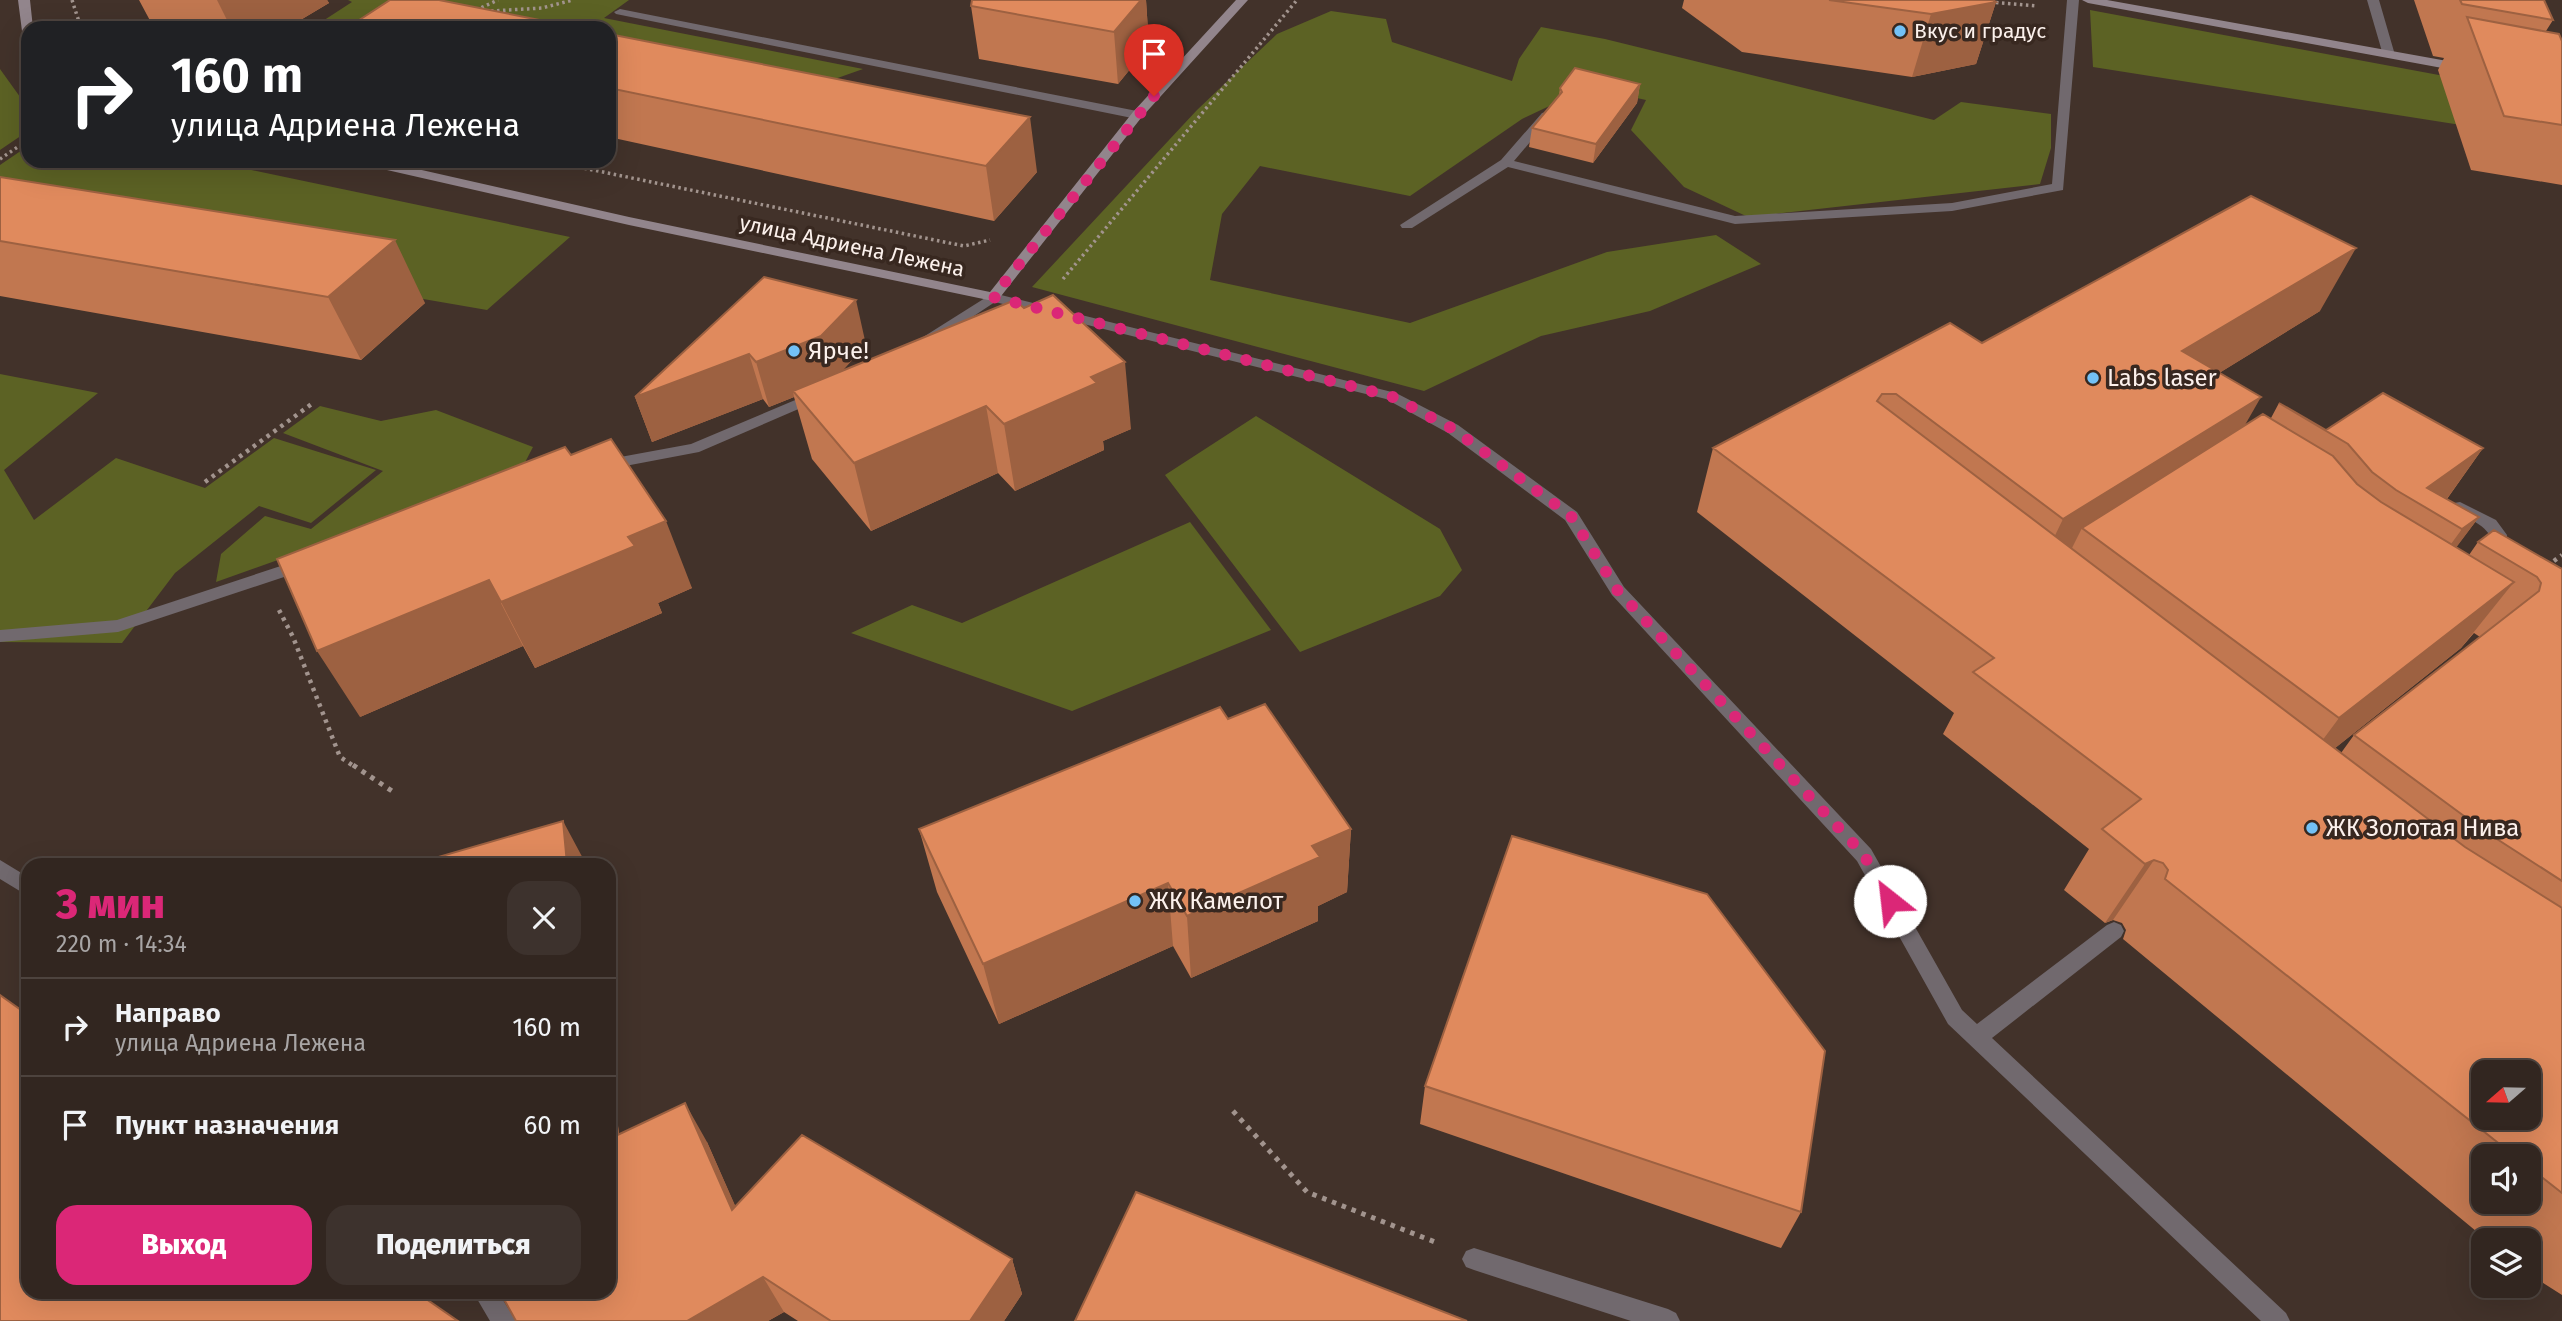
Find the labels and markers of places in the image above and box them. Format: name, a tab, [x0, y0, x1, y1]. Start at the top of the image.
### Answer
place label: Вкус и градус	[1914, 18, 2046, 44]
marker: Вкус и градус	[1892, 23, 1908, 39]
pin	[1124, 24, 1184, 96]
place label: Ярче!	[808, 337, 869, 365]
marker: Ярче!	[786, 343, 802, 359]
place label: Labs laser	[2107, 364, 2218, 392]
marker: Labs laser	[2085, 370, 2101, 386]
place label: ЖК Золотая Нива	[2326, 814, 2519, 842]
marker: ЖК Золотая Нива	[2304, 820, 2320, 836]
place label: ЖК Камелот	[1149, 887, 1283, 915]
marker: ЖК Камелот	[1127, 893, 1143, 909]

